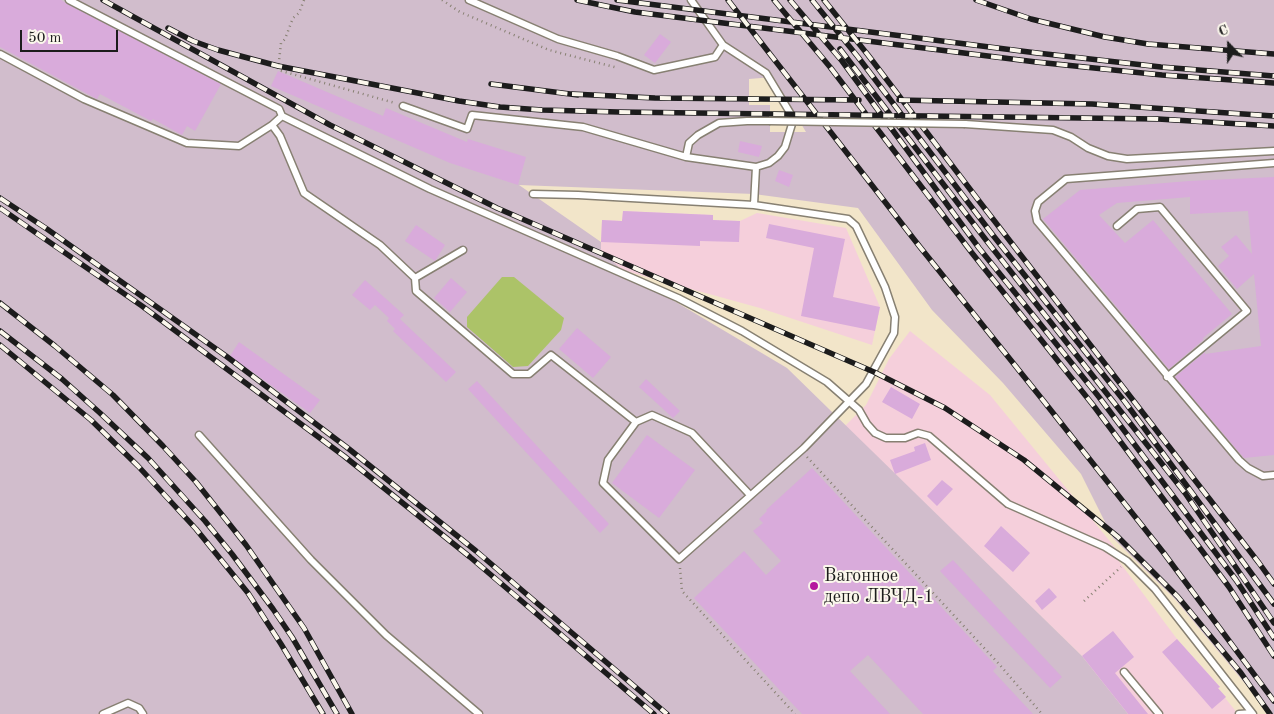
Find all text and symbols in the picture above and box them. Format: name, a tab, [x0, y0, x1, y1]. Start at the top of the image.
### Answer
scale bar	[22, 20, 120, 52]
north arrow	[1204, 20, 1254, 70]
text: С	[1216, 23, 1230, 39]
text: 50 m	[28, 31, 62, 46]
place label: Вагонное депо ЛВЧД-1	[824, 565, 934, 608]
marker: Вагонное депо ЛВЧД-1	[808, 580, 820, 592]

